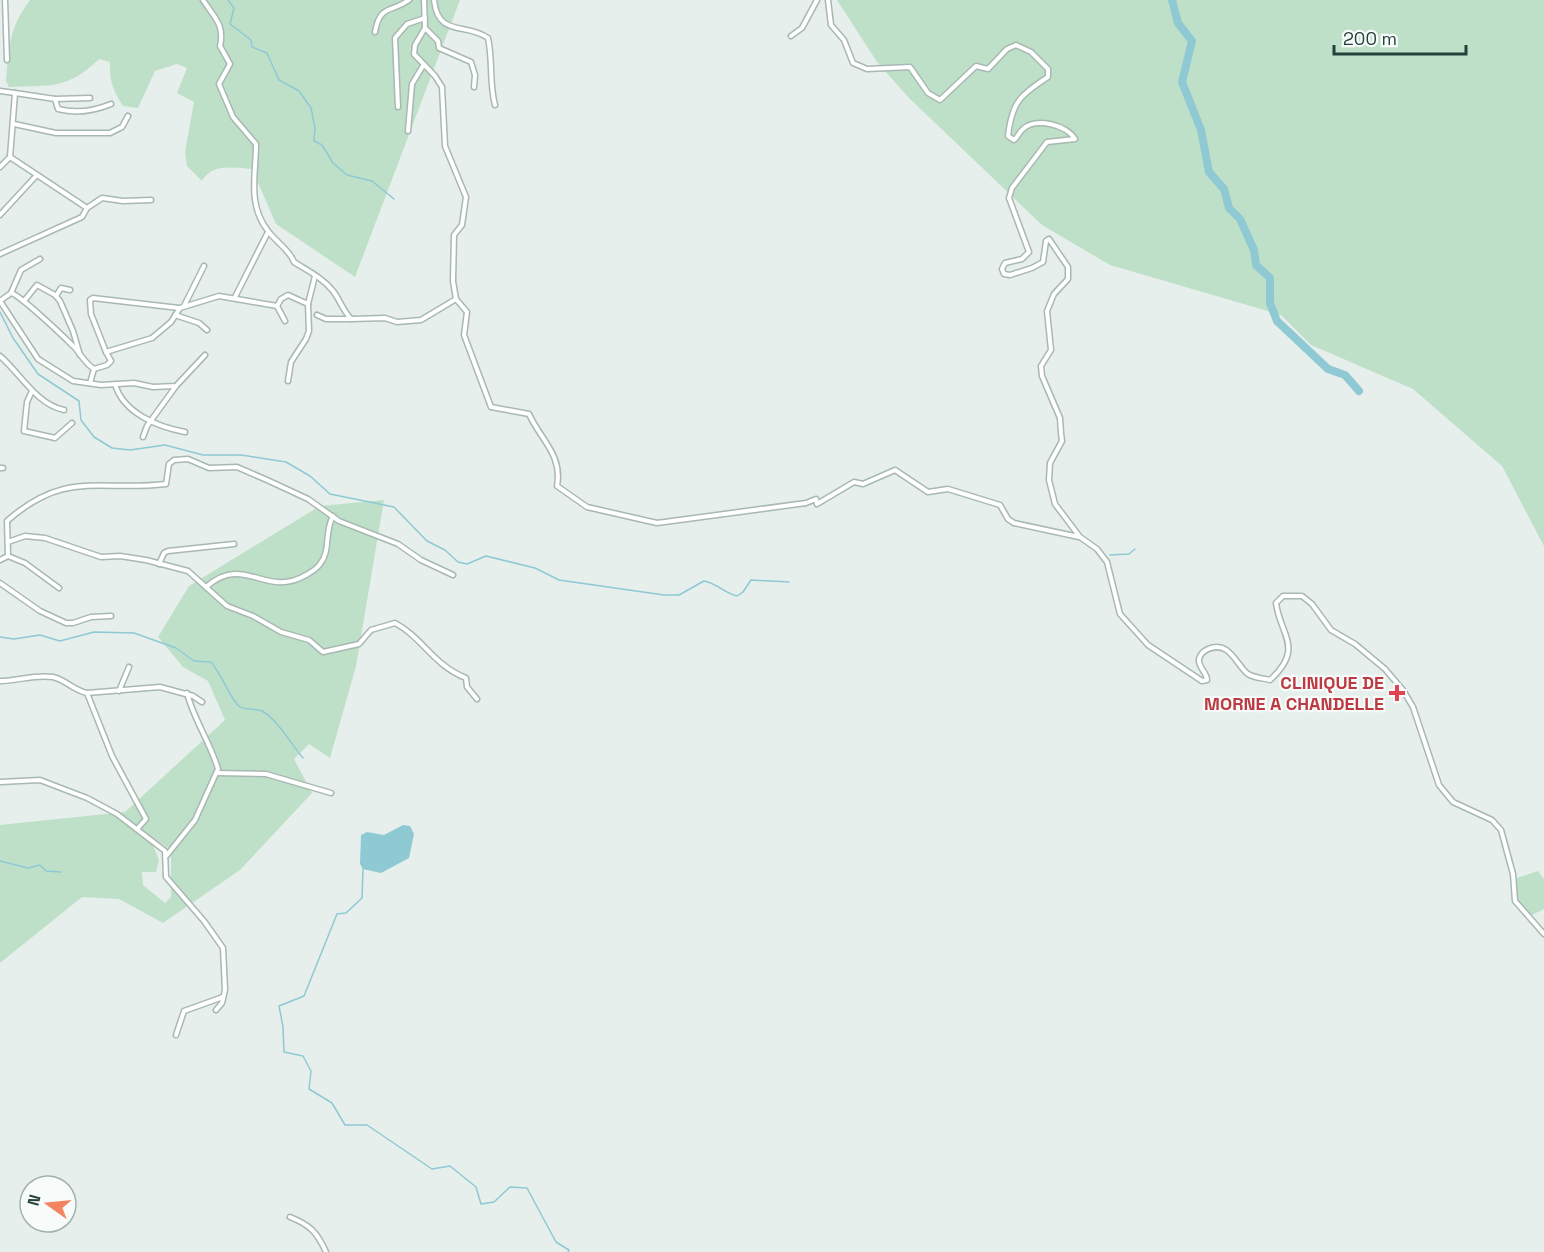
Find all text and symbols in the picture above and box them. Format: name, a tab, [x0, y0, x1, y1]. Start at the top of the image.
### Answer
scale bar	[1334, 18, 1466, 56]
text: 200 m	[1343, 27, 1397, 50]
place label: CLINIQUE DE MORNE A CHANDELLE	[1204, 671, 1384, 715]
marker: CLINIQUE DE MORNE A CHANDELLE	[1388, 684, 1406, 702]
north arrow	[18, 1174, 78, 1234]
text: N	[22, 1192, 46, 1208]

